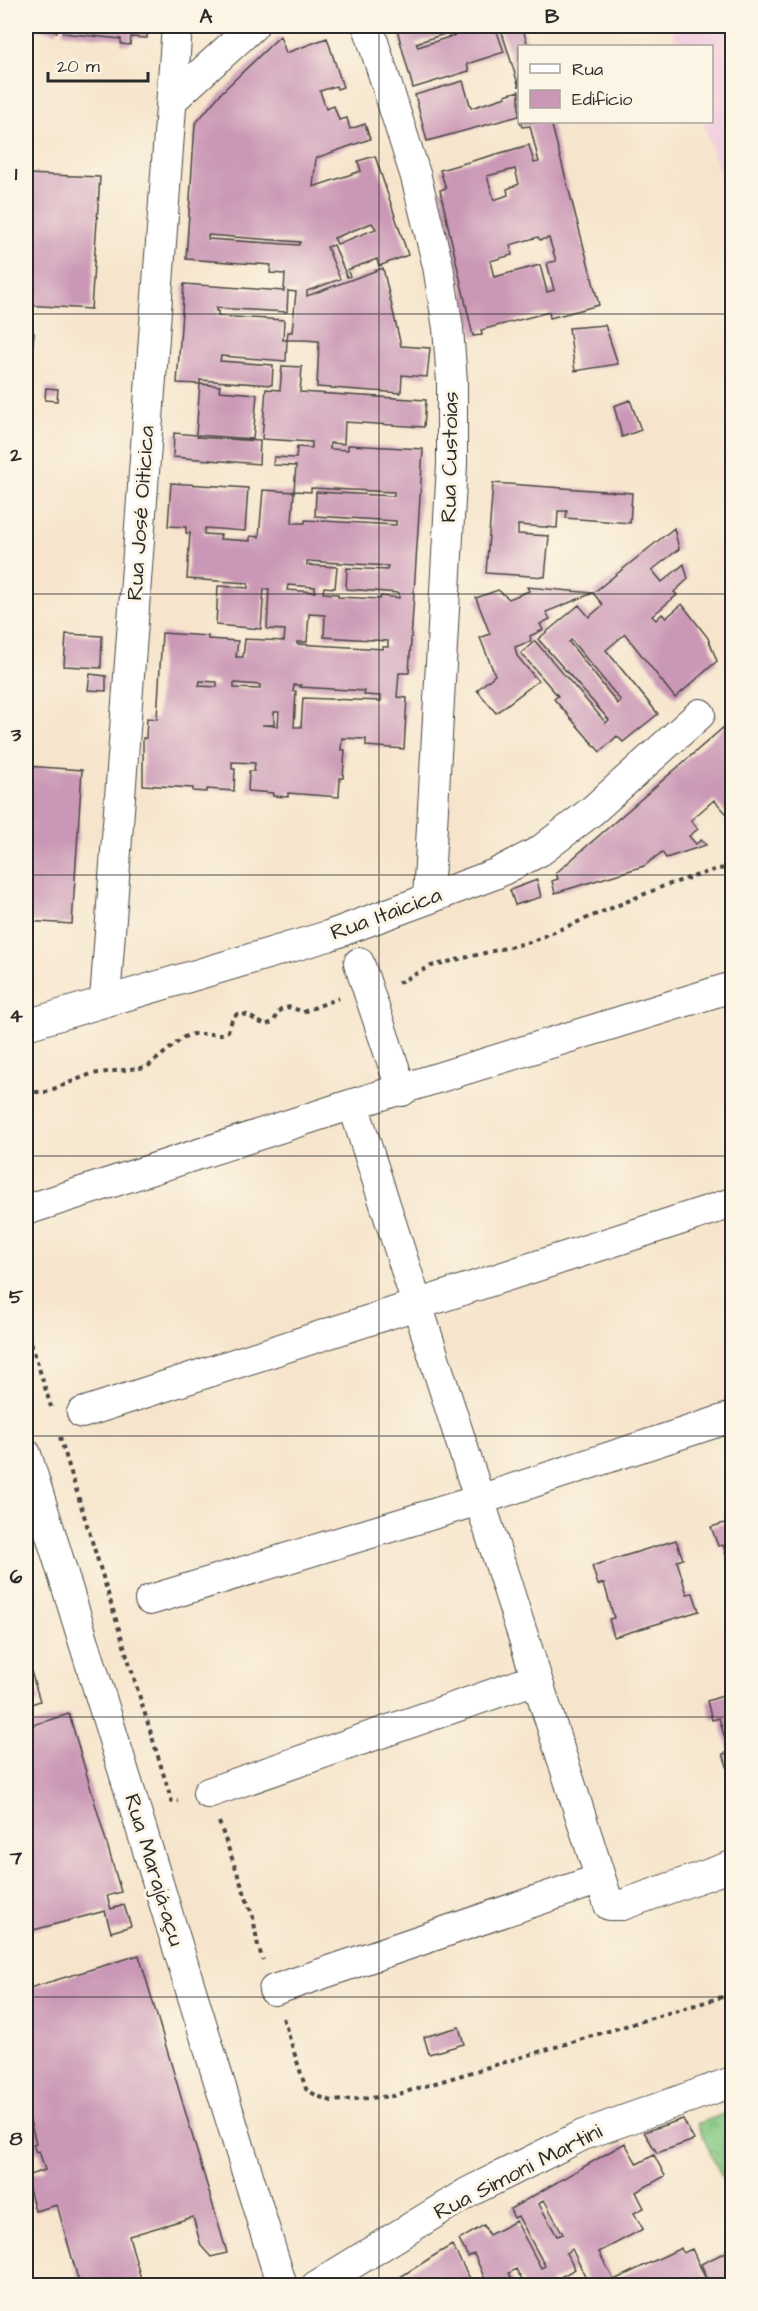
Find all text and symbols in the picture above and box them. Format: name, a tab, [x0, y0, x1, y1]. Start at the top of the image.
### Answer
text: A	[200, 3, 213, 31]
text: B	[545, 3, 560, 31]
scale bar	[48, 45, 148, 83]
legend	[518, 45, 713, 123]
text: 20 m	[57, 54, 100, 79]
text: Rua	[572, 57, 603, 82]
text: Edifício	[572, 87, 632, 112]
text: 1	[15, 160, 18, 188]
street label: Rua Custoias	[433, 391, 467, 523]
street label: Rua José Oiticica	[119, 424, 163, 602]
text: 2	[9, 441, 22, 469]
text: 3	[10, 721, 22, 749]
street label: Rua Itaicica	[326, 880, 446, 948]
text: 4	[9, 1002, 23, 1030]
text: 5	[9, 1283, 24, 1311]
text: 6	[10, 1563, 23, 1591]
street label: Rua Marajá-açu	[116, 1790, 192, 1950]
text: 7	[9, 1844, 23, 1872]
street label: Rua Simoni Martini	[429, 2116, 607, 2228]
text: 8	[10, 2125, 23, 2153]

